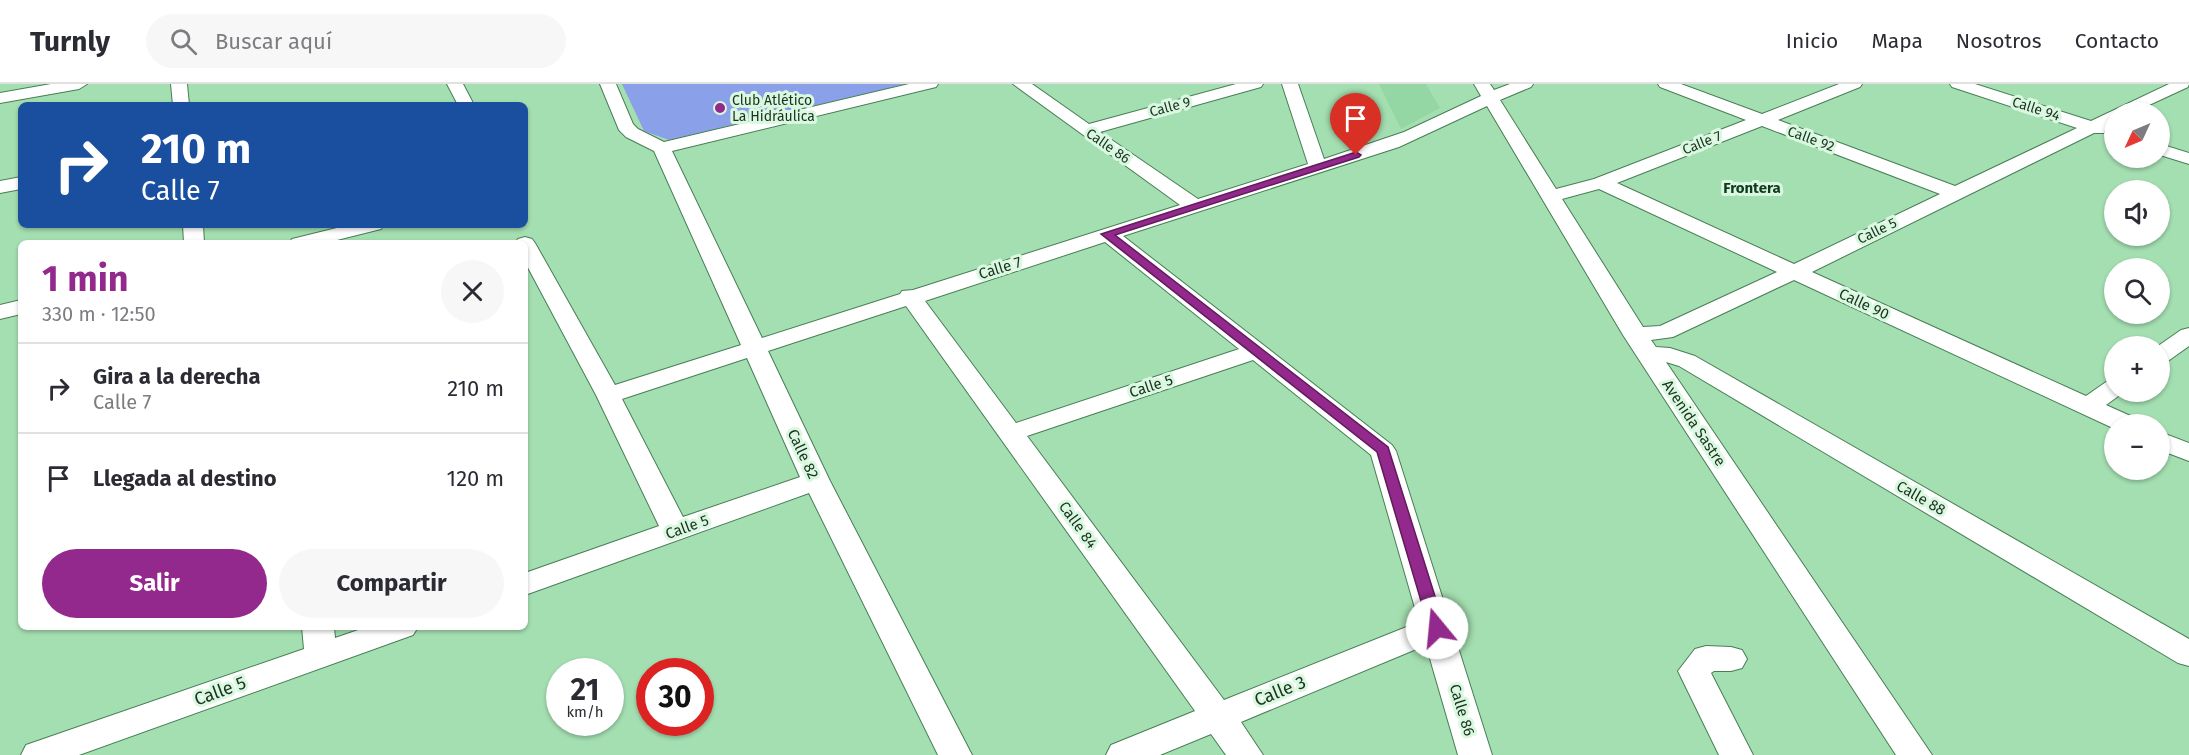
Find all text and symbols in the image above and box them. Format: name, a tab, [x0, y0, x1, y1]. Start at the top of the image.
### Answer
search box	[146, 14, 566, 68]
text: Turnly	[30, 25, 110, 58]
icon: search	[167, 25, 200, 58]
text: Buscar aquí	[215, 28, 332, 55]
text: Inicio	[1786, 28, 1838, 54]
text: Mapa	[1871, 28, 1923, 54]
text: Nosotros	[1956, 28, 2042, 54]
text: Contacto	[2075, 28, 2159, 54]
place label: Club Atlético La Hidráulica	[732, 92, 815, 125]
street label: Calle 9	[1148, 93, 1192, 121]
pin	[1330, 93, 1381, 155]
street label: Calle 94	[2010, 93, 2063, 125]
marker: Club Atlético La Hidráulica	[713, 101, 727, 115]
icon: arrive	[1339, 102, 1372, 135]
north arrow	[2104, 102, 2170, 168]
map controls	[2104, 102, 2170, 480]
street label: Calle 92	[1785, 123, 1837, 155]
text: 210 m	[141, 124, 251, 174]
street label: Calle 86	[1083, 125, 1133, 167]
icon: right	[42, 126, 120, 204]
street label: Calle 7	[1680, 127, 1724, 159]
text: Calle 7	[141, 175, 220, 207]
district label: Frontera	[1723, 179, 1781, 197]
button: sound	[2104, 180, 2170, 246]
street label: Calle 5	[1855, 214, 1899, 248]
street label: Calle 7	[976, 253, 1024, 283]
text: 1 min	[42, 257, 129, 301]
button: search	[2104, 258, 2170, 324]
button: close	[441, 260, 504, 323]
street label: Calle 90	[1836, 285, 1892, 323]
text: 330 m · 12:50	[42, 302, 156, 326]
button: +	[2104, 336, 2170, 402]
text: Gira a la derecha	[93, 363, 261, 390]
street label: Calle 5	[1127, 371, 1175, 401]
icon: right	[42, 372, 75, 405]
text: 210 m	[447, 375, 504, 402]
street label: Avenida Sastre	[1658, 376, 1730, 470]
text: Calle 7	[93, 390, 151, 414]
button: −	[2104, 414, 2170, 480]
street label: Calle 82	[784, 426, 822, 482]
icon: arrive	[42, 462, 75, 495]
text: Llegada al destino	[93, 465, 277, 492]
text: 120 m	[447, 465, 504, 492]
street label: Calle 88	[1893, 477, 1949, 519]
street label: Calle 84	[1055, 498, 1101, 552]
street label: Calle 5	[663, 511, 711, 543]
button: Salir	[42, 549, 267, 618]
button: Compartir	[279, 549, 504, 618]
position arrow	[1405, 596, 1469, 660]
speed limit sign: 30	[636, 658, 714, 736]
street label: Calle 3	[1251, 671, 1309, 711]
street label: Calle 5	[191, 672, 249, 710]
text: 21	[571, 672, 599, 708]
street label: Calle 86	[1446, 682, 1478, 738]
text: km/h	[566, 703, 604, 721]

